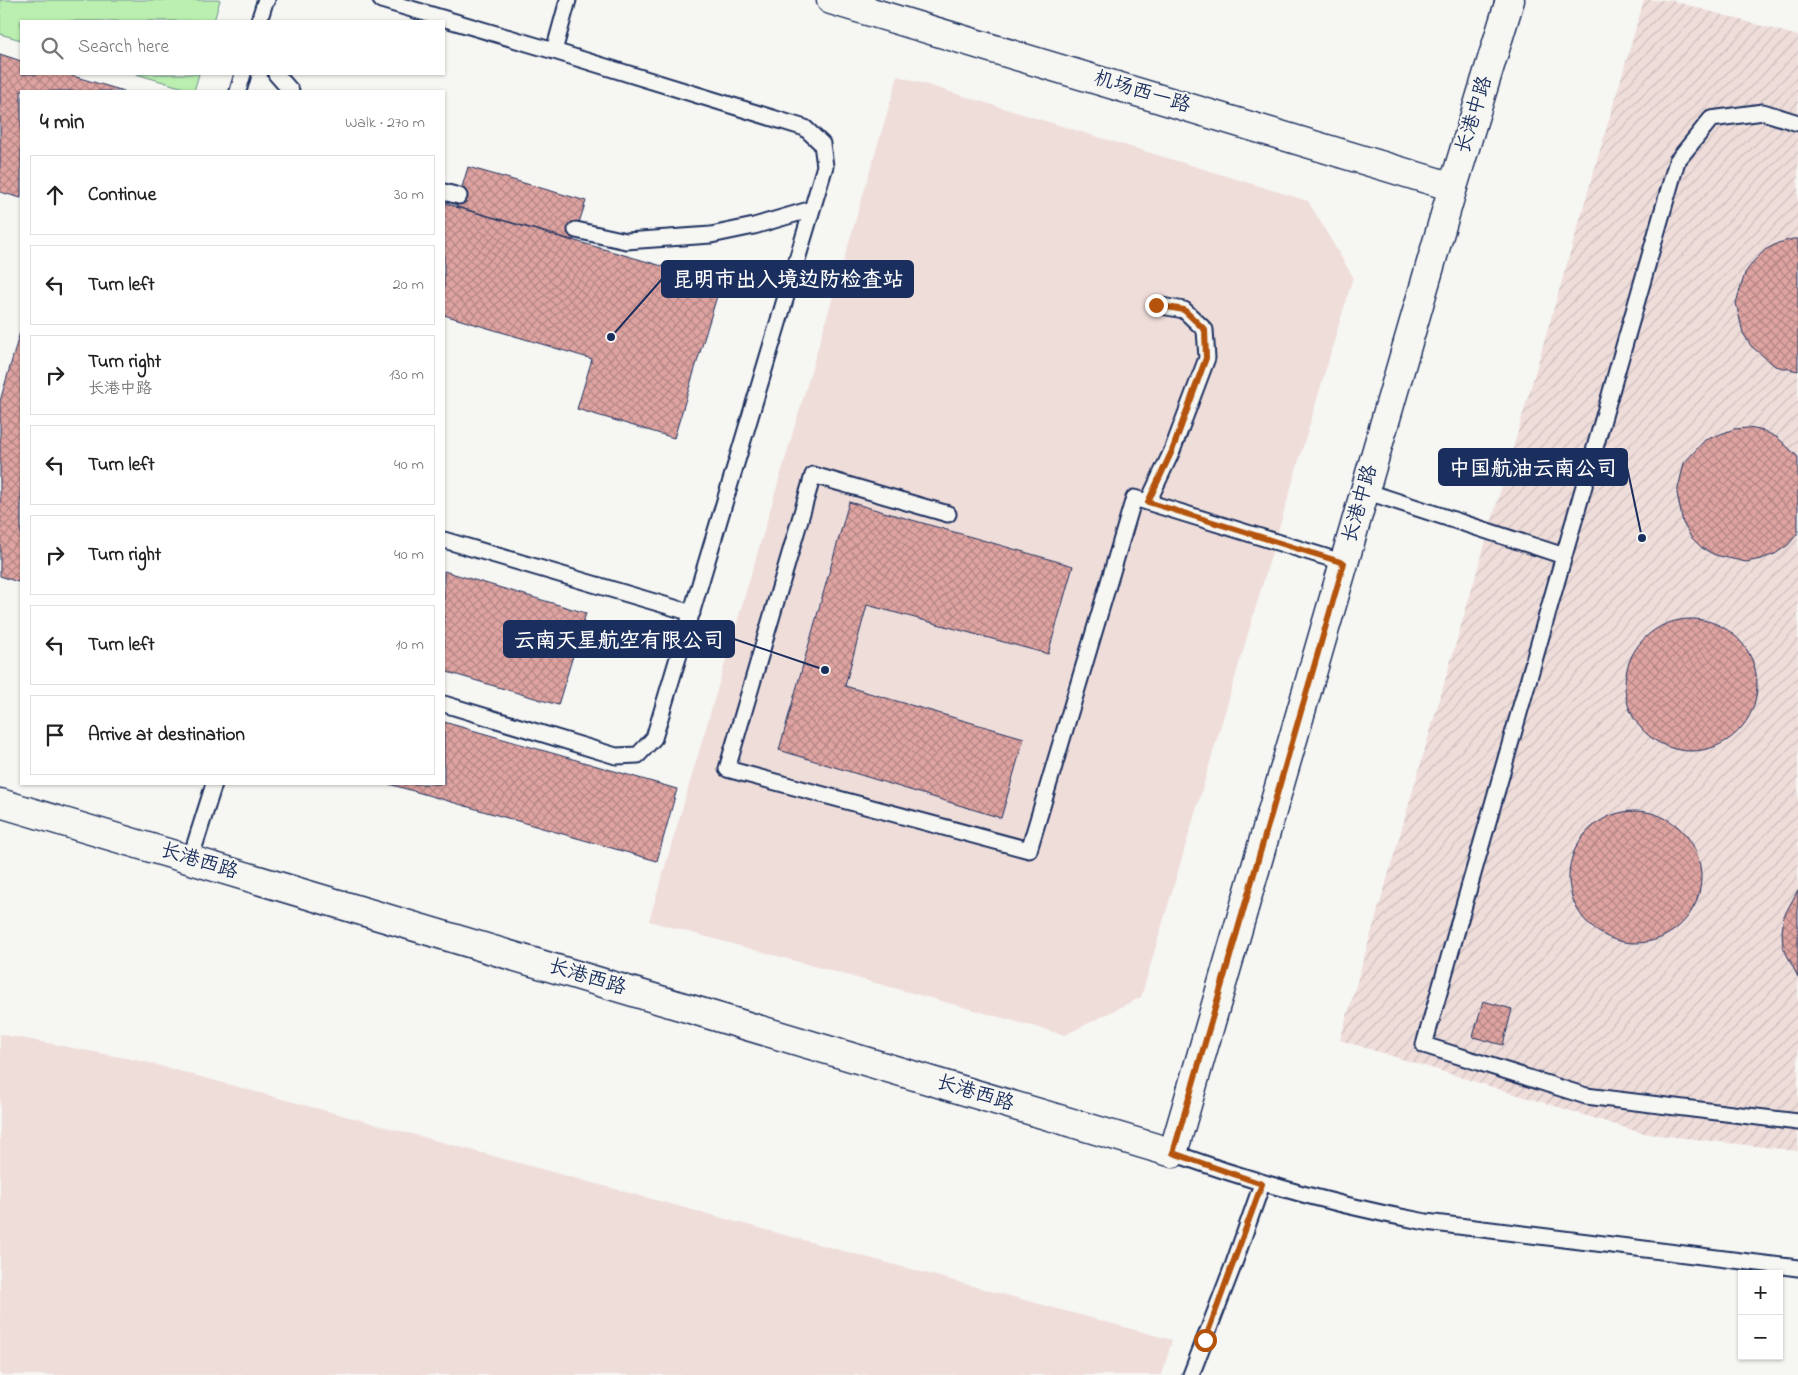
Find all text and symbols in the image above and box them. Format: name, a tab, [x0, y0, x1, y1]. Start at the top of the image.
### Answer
search box	[20, 20, 445, 75]
icon: search	[38, 34, 66, 62]
text: Search here	[78, 34, 169, 61]
street label: 机场西一路	[1090, 65, 1195, 122]
street label: 长港中路	[1449, 72, 1501, 157]
text: 4 min	[40, 108, 84, 138]
text: Walk · 270 m	[345, 111, 425, 135]
icon: ahead	[41, 181, 69, 209]
text: Continue	[88, 182, 156, 209]
text: 30 m	[394, 183, 424, 207]
callout: 昆明市出入境边防检查站	[662, 261, 913, 297]
text: 昆明市出入境边防检查站	[673, 266, 904, 296]
icon: left	[41, 271, 69, 299]
text: Turn left	[88, 272, 155, 299]
text: 20 m	[393, 273, 424, 297]
route end	[1145, 294, 1168, 317]
text: Turn right	[88, 349, 161, 376]
icon: right	[41, 361, 69, 389]
text: 130 m	[389, 363, 424, 387]
text: 长港中路	[88, 377, 152, 401]
callout: 中国航油云南公司	[1439, 449, 1627, 485]
icon: left	[41, 451, 69, 479]
text: Turn left	[88, 452, 155, 479]
text: 40 m	[394, 453, 424, 477]
text: 中国航油云南公司	[1449, 455, 1617, 485]
street label: 长港中路	[1336, 461, 1386, 546]
icon: right	[41, 541, 69, 569]
text: Turn right	[88, 542, 161, 569]
text: 40 m	[394, 543, 424, 567]
callout: 云南天星航空有限公司	[504, 621, 734, 657]
text: 云南天星航空有限公司	[514, 627, 724, 657]
icon: left	[41, 631, 69, 659]
text: Turn left	[88, 632, 155, 659]
text: 10 m	[396, 633, 424, 657]
icon: arrive	[41, 721, 69, 749]
text: Arrive at destination	[88, 722, 245, 749]
street label: 长港西路	[157, 836, 242, 888]
street label: 长港西路	[545, 952, 630, 1004]
street label: 长港西路	[933, 1068, 1018, 1120]
map controls	[1738, 1270, 1783, 1360]
button: +	[1738, 1270, 1783, 1315]
button: −	[1738, 1315, 1783, 1360]
route start	[1194, 1329, 1217, 1352]

